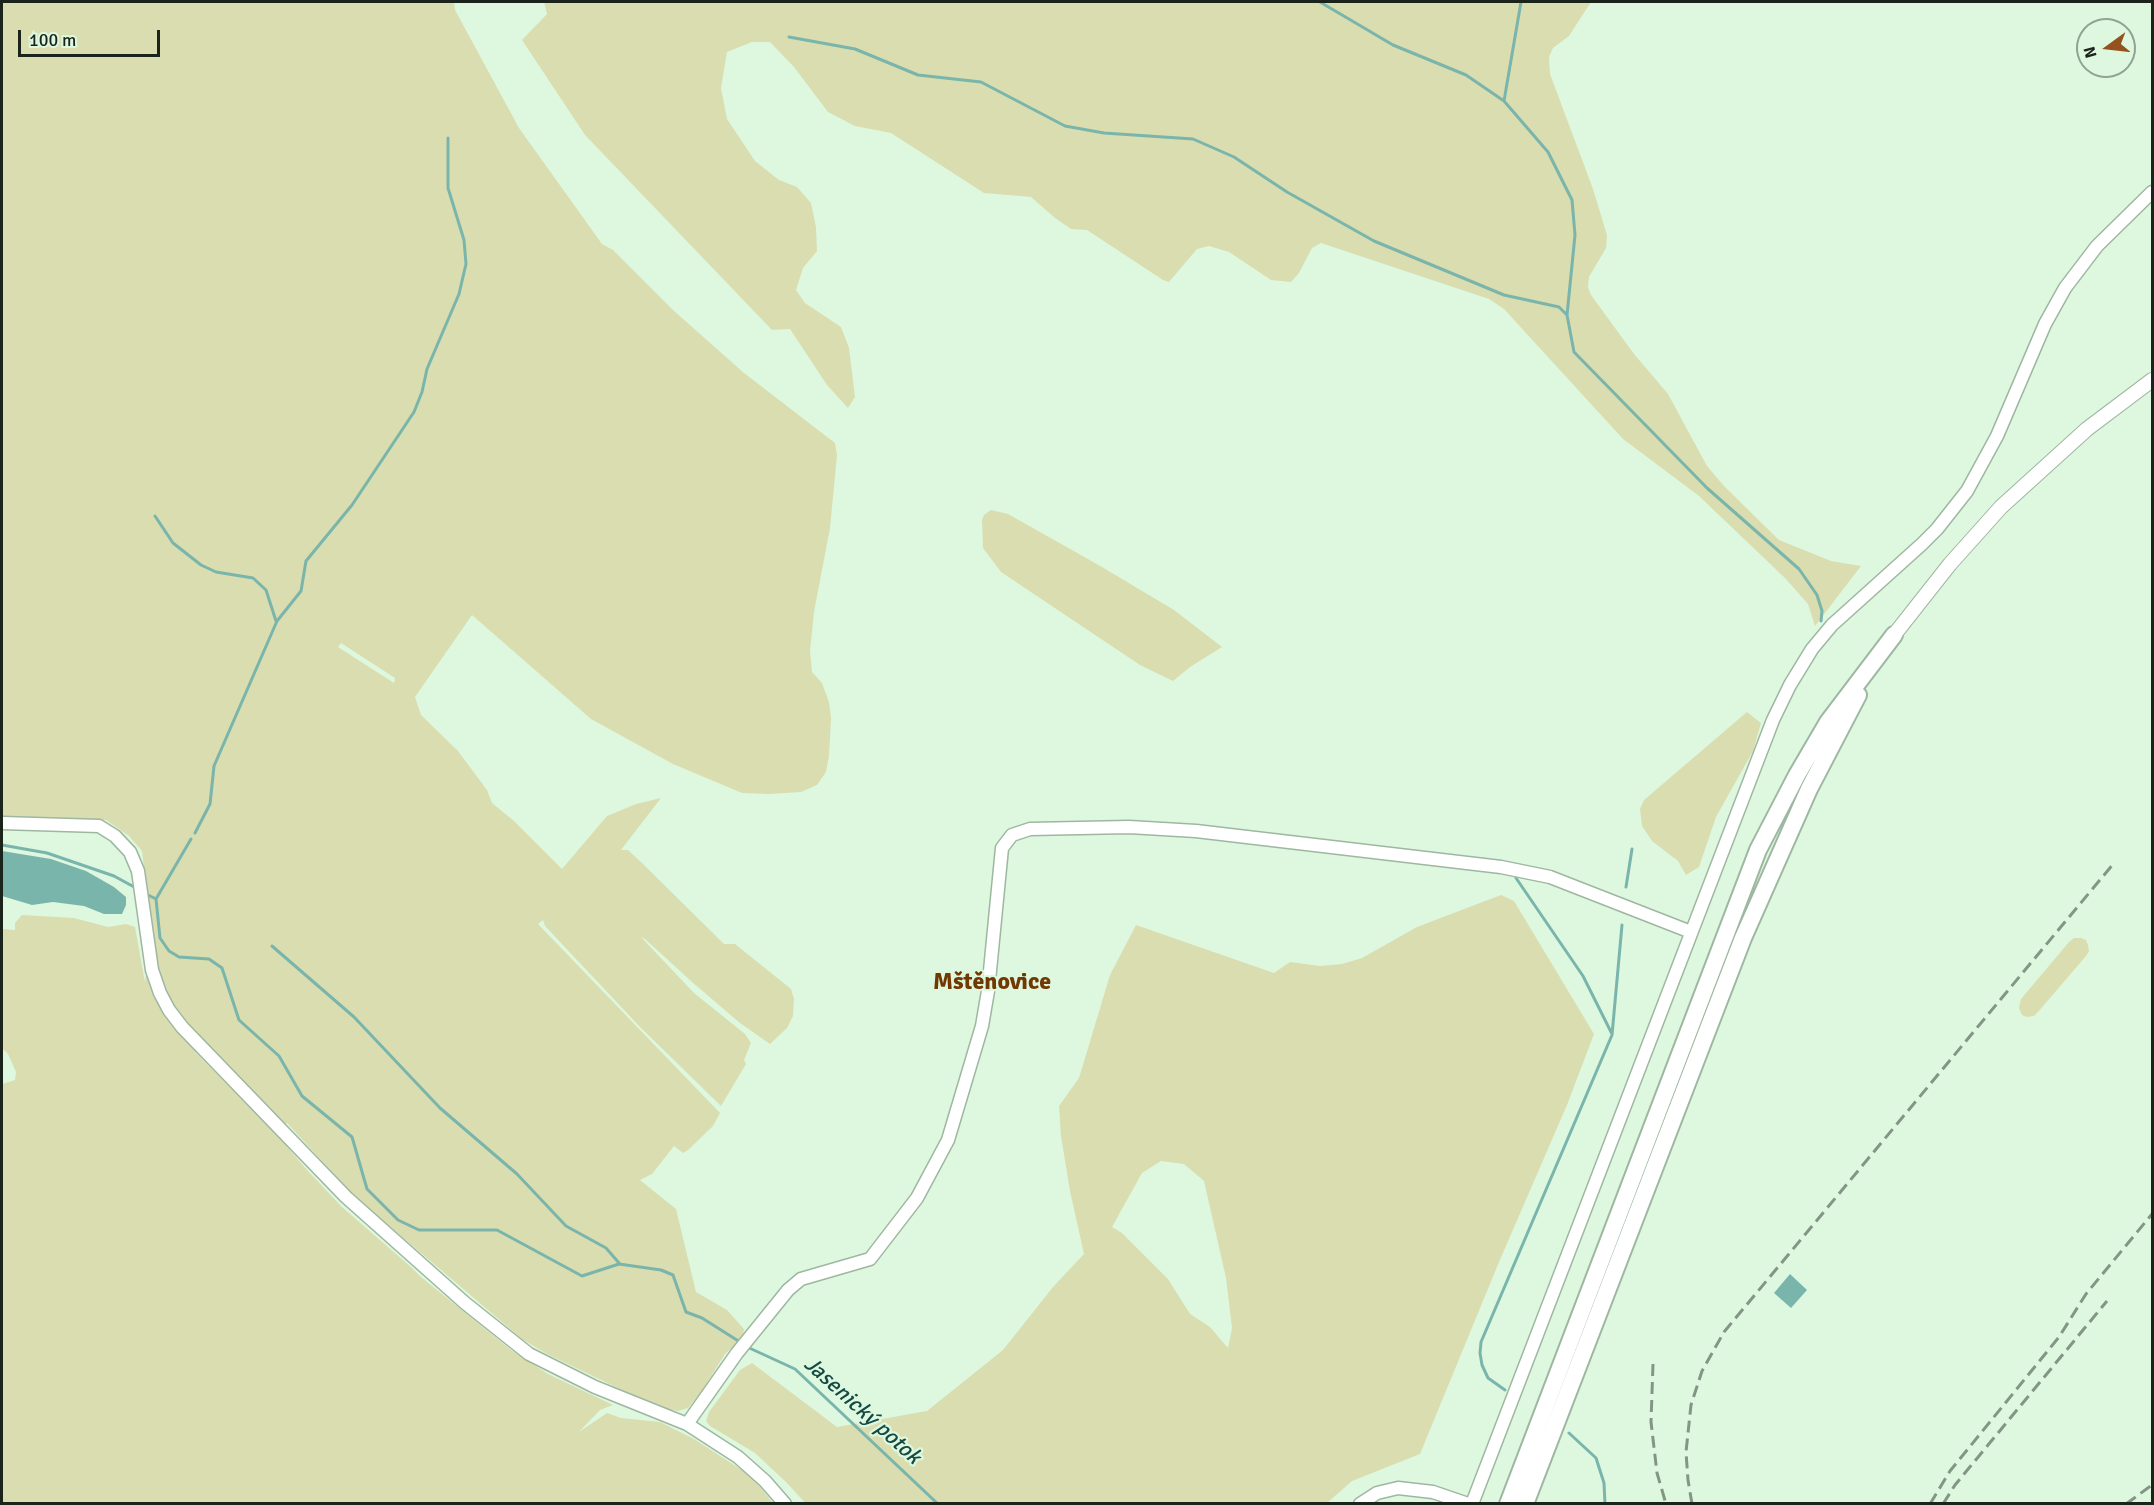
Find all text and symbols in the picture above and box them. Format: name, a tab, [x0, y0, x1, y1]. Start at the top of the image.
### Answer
scale bar	[21, 18, 164, 56]
north arrow	[2076, 18, 2136, 78]
text: 100 m	[29, 29, 76, 51]
text: N	[2079, 44, 2102, 60]
district label: Mštěnovice	[933, 969, 1051, 997]
water label: Jasenický potok	[798, 1352, 926, 1470]

